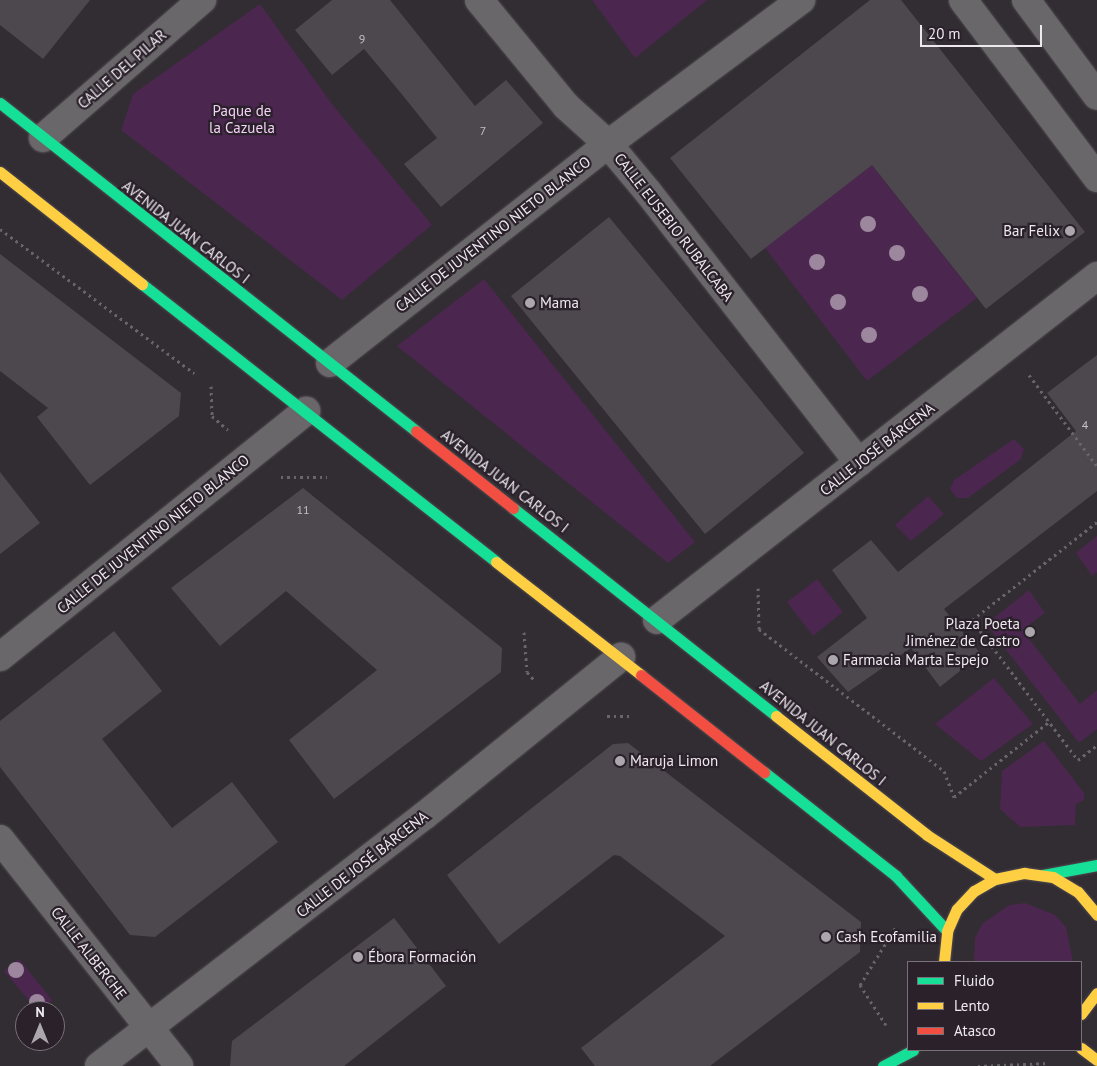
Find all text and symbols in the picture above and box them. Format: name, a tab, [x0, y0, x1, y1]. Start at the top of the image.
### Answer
scale bar	[922, 15, 1044, 47]
text: 20 m	[928, 24, 961, 43]
street label: CALLE DEL PILAR	[74, 25, 170, 113]
house number: 9	[359, 32, 365, 46]
park label: Paque de la Cazuela	[209, 101, 275, 136]
house number: 7	[480, 124, 486, 138]
street label: CALLE EUSEBIO RUBALCABA	[611, 149, 737, 305]
street label: CALLE DE JUVENTINO NIETO BLANCO	[392, 152, 594, 316]
street label: AVENIDA JUAN CARLOS I	[118, 176, 254, 288]
place label: Bar Felix	[1003, 222, 1060, 240]
marker: Bar Felix	[1064, 225, 1076, 237]
place label: Mama	[540, 294, 579, 312]
marker: Mama	[524, 297, 536, 309]
street label: CALLE JOSÉ BÁRCENA	[816, 399, 938, 499]
house number: 4	[1082, 418, 1088, 432]
street label: AVENIDA JUAN CARLOS I	[437, 425, 573, 537]
street label: CALLE DE JUVENTINO NIETO BLANCO	[53, 451, 253, 617]
house number: 11	[296, 503, 310, 517]
place label: Plaza Poeta Jiménez de Castro	[905, 614, 1020, 649]
marker: Plaza Poeta Jiménez de Castro	[1024, 626, 1036, 638]
place label: Farmacia Marta Espejo	[843, 651, 989, 669]
marker: Farmacia Marta Espejo	[827, 654, 839, 666]
street label: AVENIDA JUAN CARLOS I	[756, 676, 890, 790]
place label: Maruja Limon	[630, 752, 718, 770]
marker: Maruja Limon	[614, 755, 626, 767]
street label: CALLE DE JOSÉ BÁRCENA	[293, 807, 431, 921]
street label: CALLE ALBERCHE	[47, 903, 131, 1003]
place label: Cash Ecofamilia	[836, 928, 937, 946]
marker: Cash Ecofamilia	[820, 931, 832, 943]
place label: Ébora Formación	[368, 948, 476, 966]
marker: Ébora Formación	[352, 951, 364, 963]
legend	[907, 961, 1082, 1051]
text: Fluido	[954, 971, 994, 990]
text: Lento	[954, 996, 990, 1015]
north arrow	[15, 1001, 65, 1051]
text: N	[35, 1003, 45, 1021]
text: Atasco	[954, 1021, 996, 1040]

